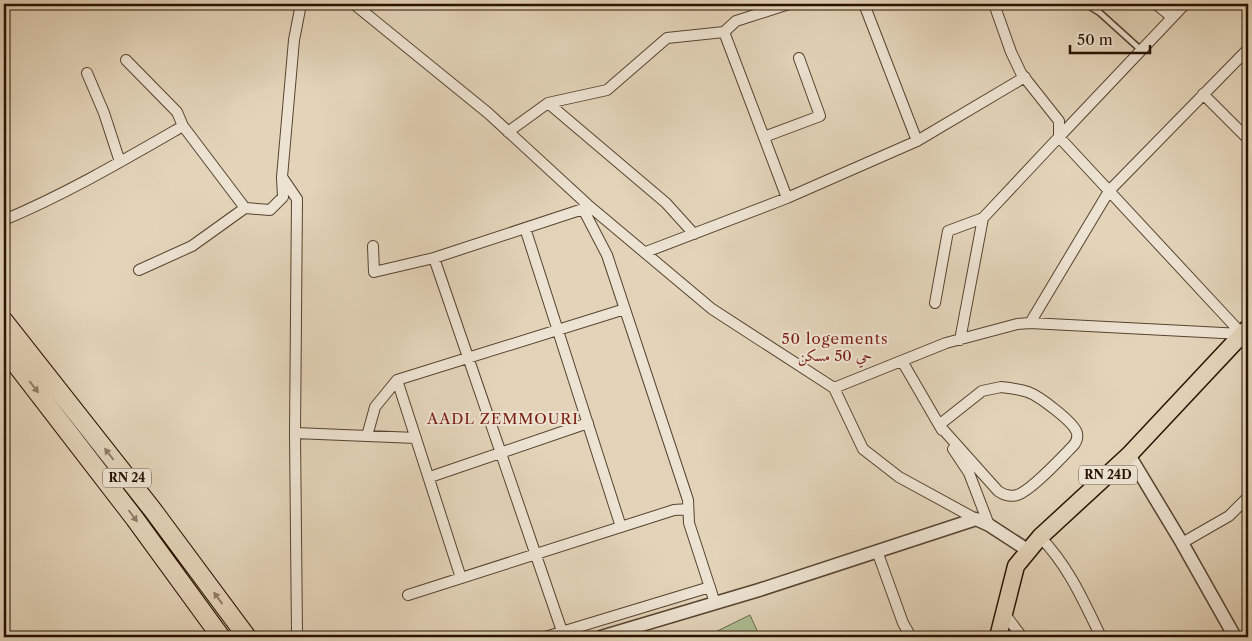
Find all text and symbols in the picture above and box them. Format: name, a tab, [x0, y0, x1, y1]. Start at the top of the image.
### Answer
scale bar	[1070, 22, 1150, 54]
text: 50 m	[1077, 30, 1113, 49]
district label: 50 logements حي 50 مسكن	[781, 329, 889, 368]
one-way arrow	[28, 380, 39, 393]
district label: AADL ZEMMOURI	[426, 409, 579, 428]
one-way arrow	[104, 448, 115, 461]
road number: RN 24D	[1079, 466, 1137, 484]
road number: RN 24	[103, 468, 151, 488]
one-way arrow	[127, 509, 138, 522]
one-way arrow	[212, 592, 223, 605]

